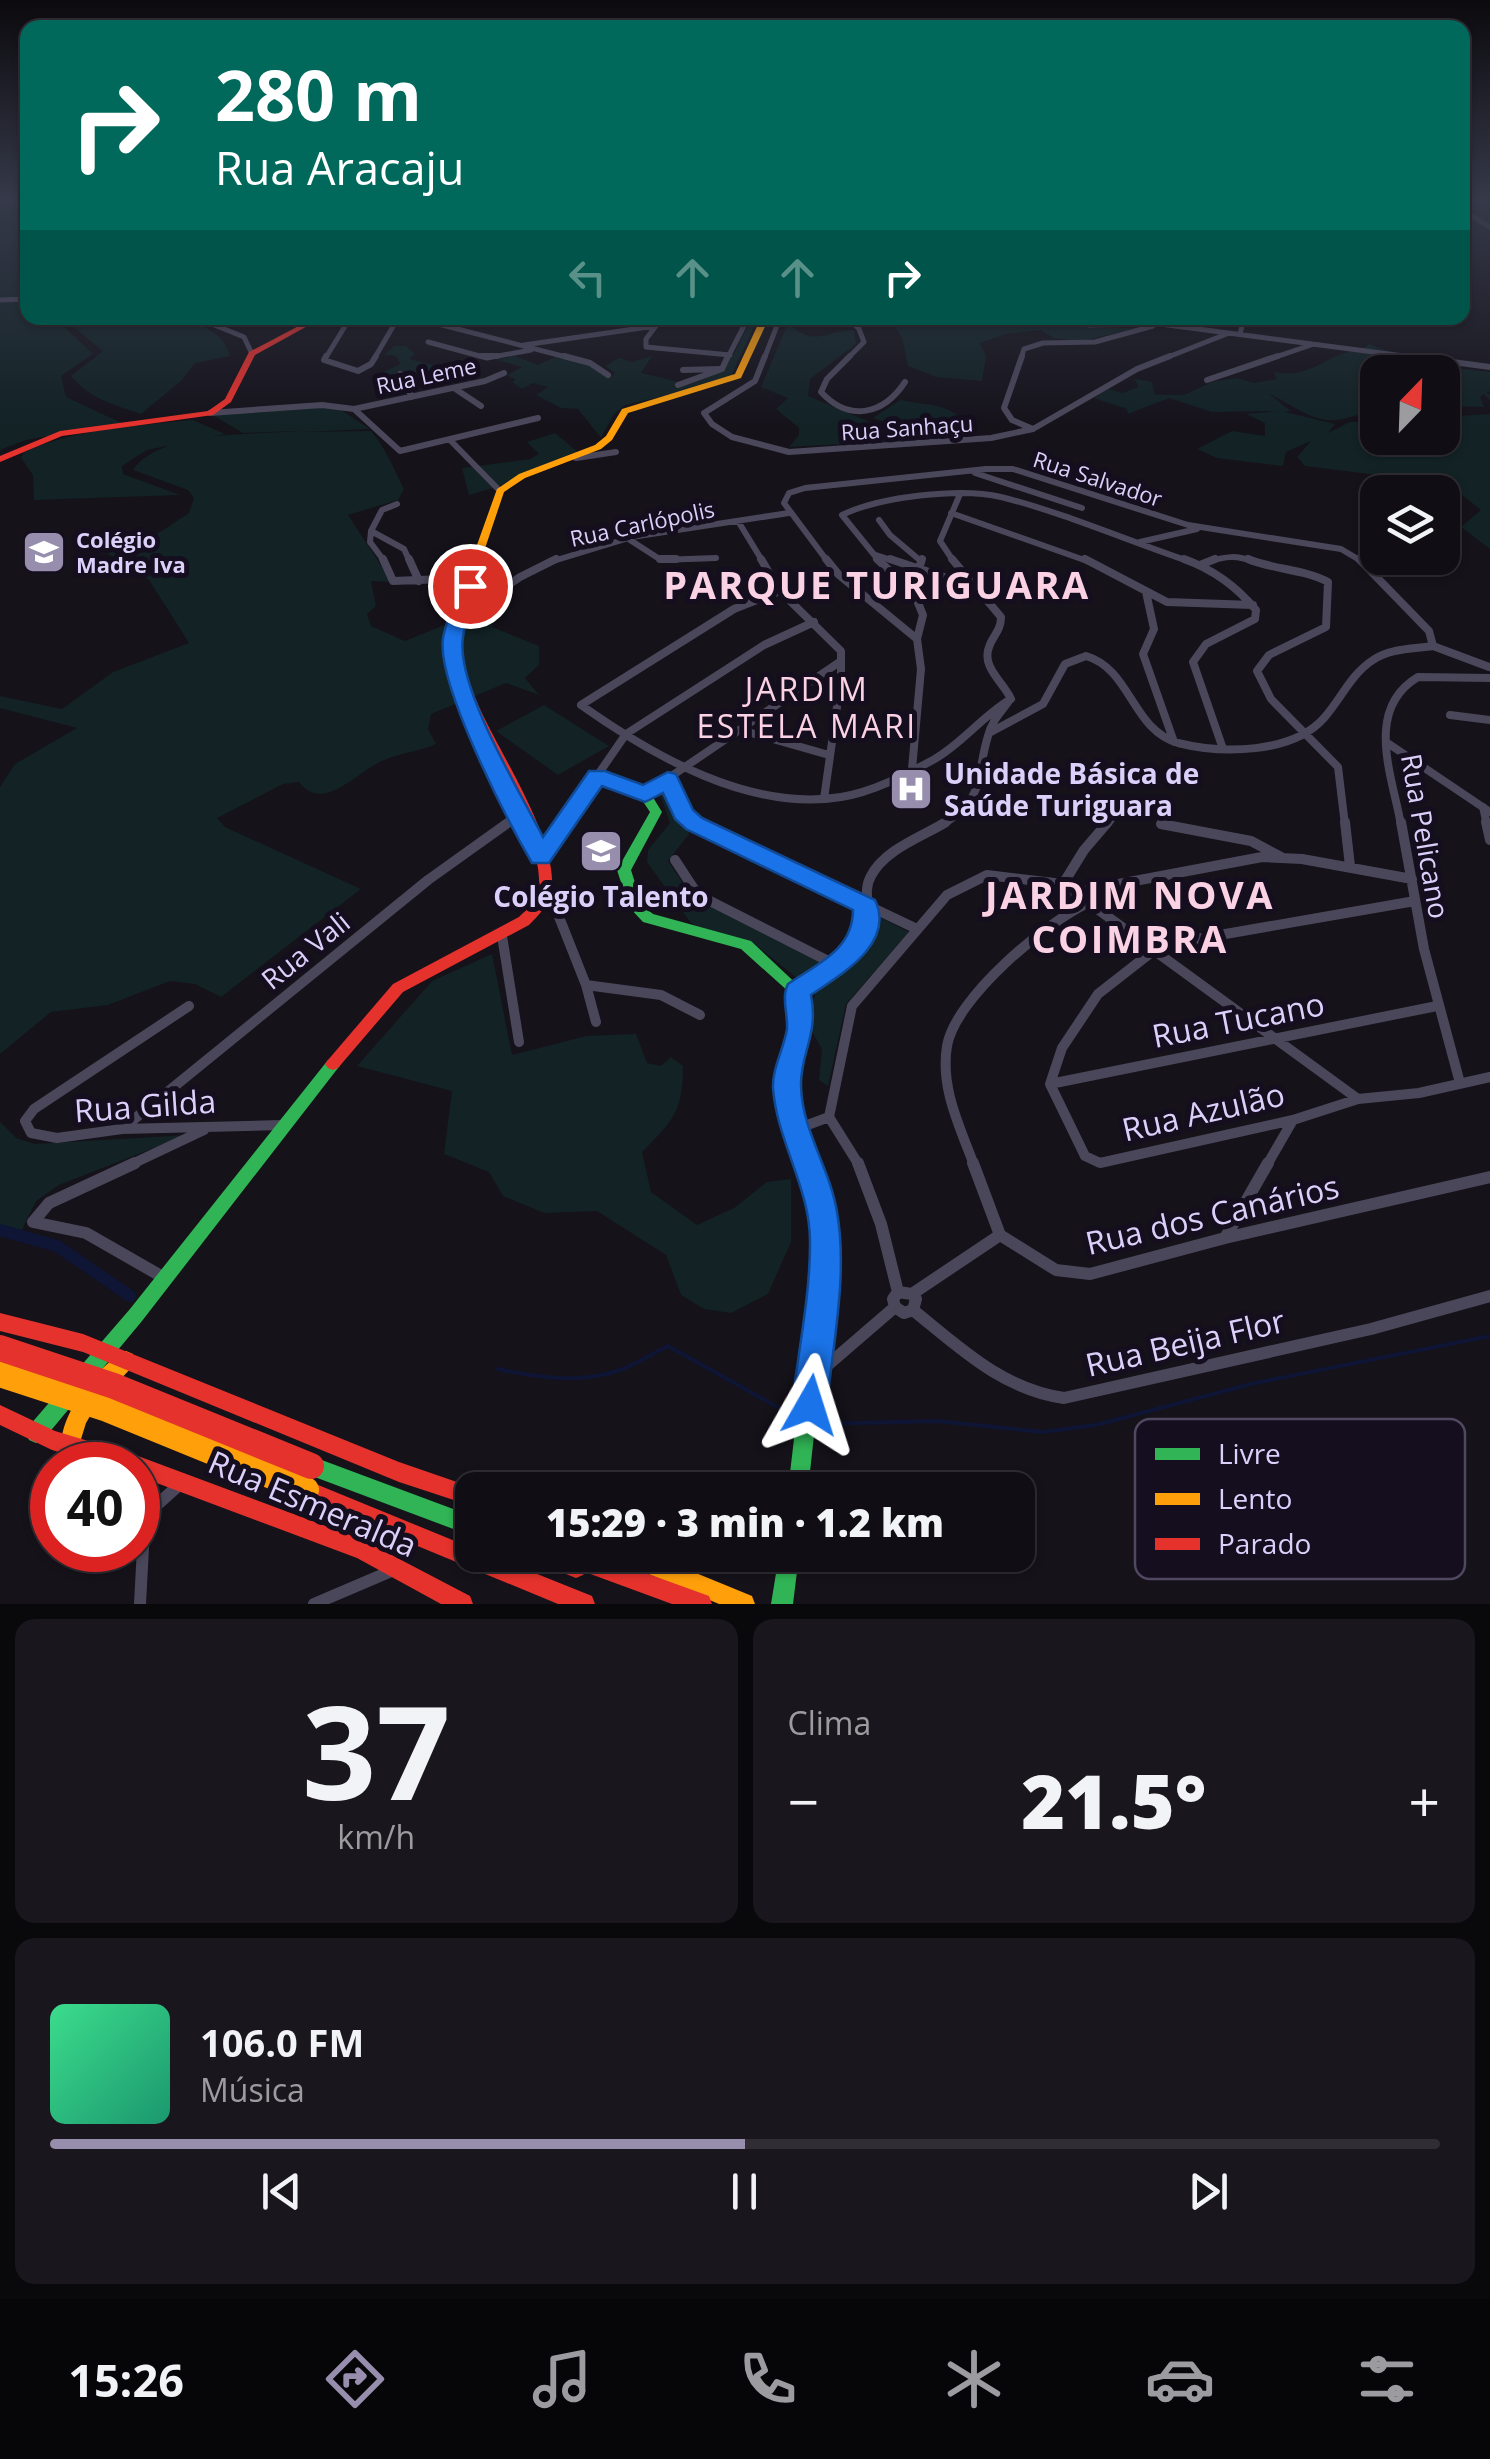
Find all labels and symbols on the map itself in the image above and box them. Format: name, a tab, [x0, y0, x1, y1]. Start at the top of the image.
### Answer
street label: Rua Leme	[373, 350, 479, 400]
north arrow	[1360, 355, 1460, 455]
street label: Rua Sanhaçu	[840, 407, 974, 447]
street label: Rua Salvador	[1030, 443, 1166, 513]
street label: Rua Carlópolis	[567, 493, 717, 553]
place label: Colégio Madre Iva	[76, 524, 186, 579]
school or university icon: Colégio Madre Iva	[21, 529, 67, 575]
pin	[428, 544, 513, 629]
district label: PARQUE TURIGUARA	[663, 558, 1091, 610]
district label: JARDIM ESTELA MARI	[696, 667, 918, 747]
street label: Rua Pelicano	[1393, 750, 1459, 922]
place label: Unidade Básica de Saúde Turiguara	[944, 754, 1199, 824]
hospital icon: Unidade Básica de Saúde Turiguara	[888, 766, 934, 812]
school or university icon: Colégio Talento	[578, 828, 624, 874]
district label: JARDIM NOVA COIMBRA	[982, 868, 1275, 964]
place label: Colégio Talento	[493, 877, 709, 915]
street label: Rua Vali	[253, 903, 357, 997]
street label: Rua Tucano	[1148, 981, 1328, 1057]
street label: Rua Azulão	[1118, 1071, 1288, 1151]
street label: Rua Gilda	[73, 1079, 217, 1131]
street label: Rua dos Canários	[1081, 1164, 1343, 1264]
street label: Rua Beija Flor	[1081, 1298, 1289, 1386]
position arrow	[758, 1353, 862, 1457]
legend	[1135, 1419, 1465, 1579]
text: Livre	[1218, 1434, 1281, 1472]
street label: Rua Esmeralda	[202, 1440, 424, 1566]
speed limit sign: 40	[30, 1442, 160, 1572]
text: Lento	[1218, 1479, 1292, 1517]
text: Parado	[1218, 1524, 1311, 1562]

